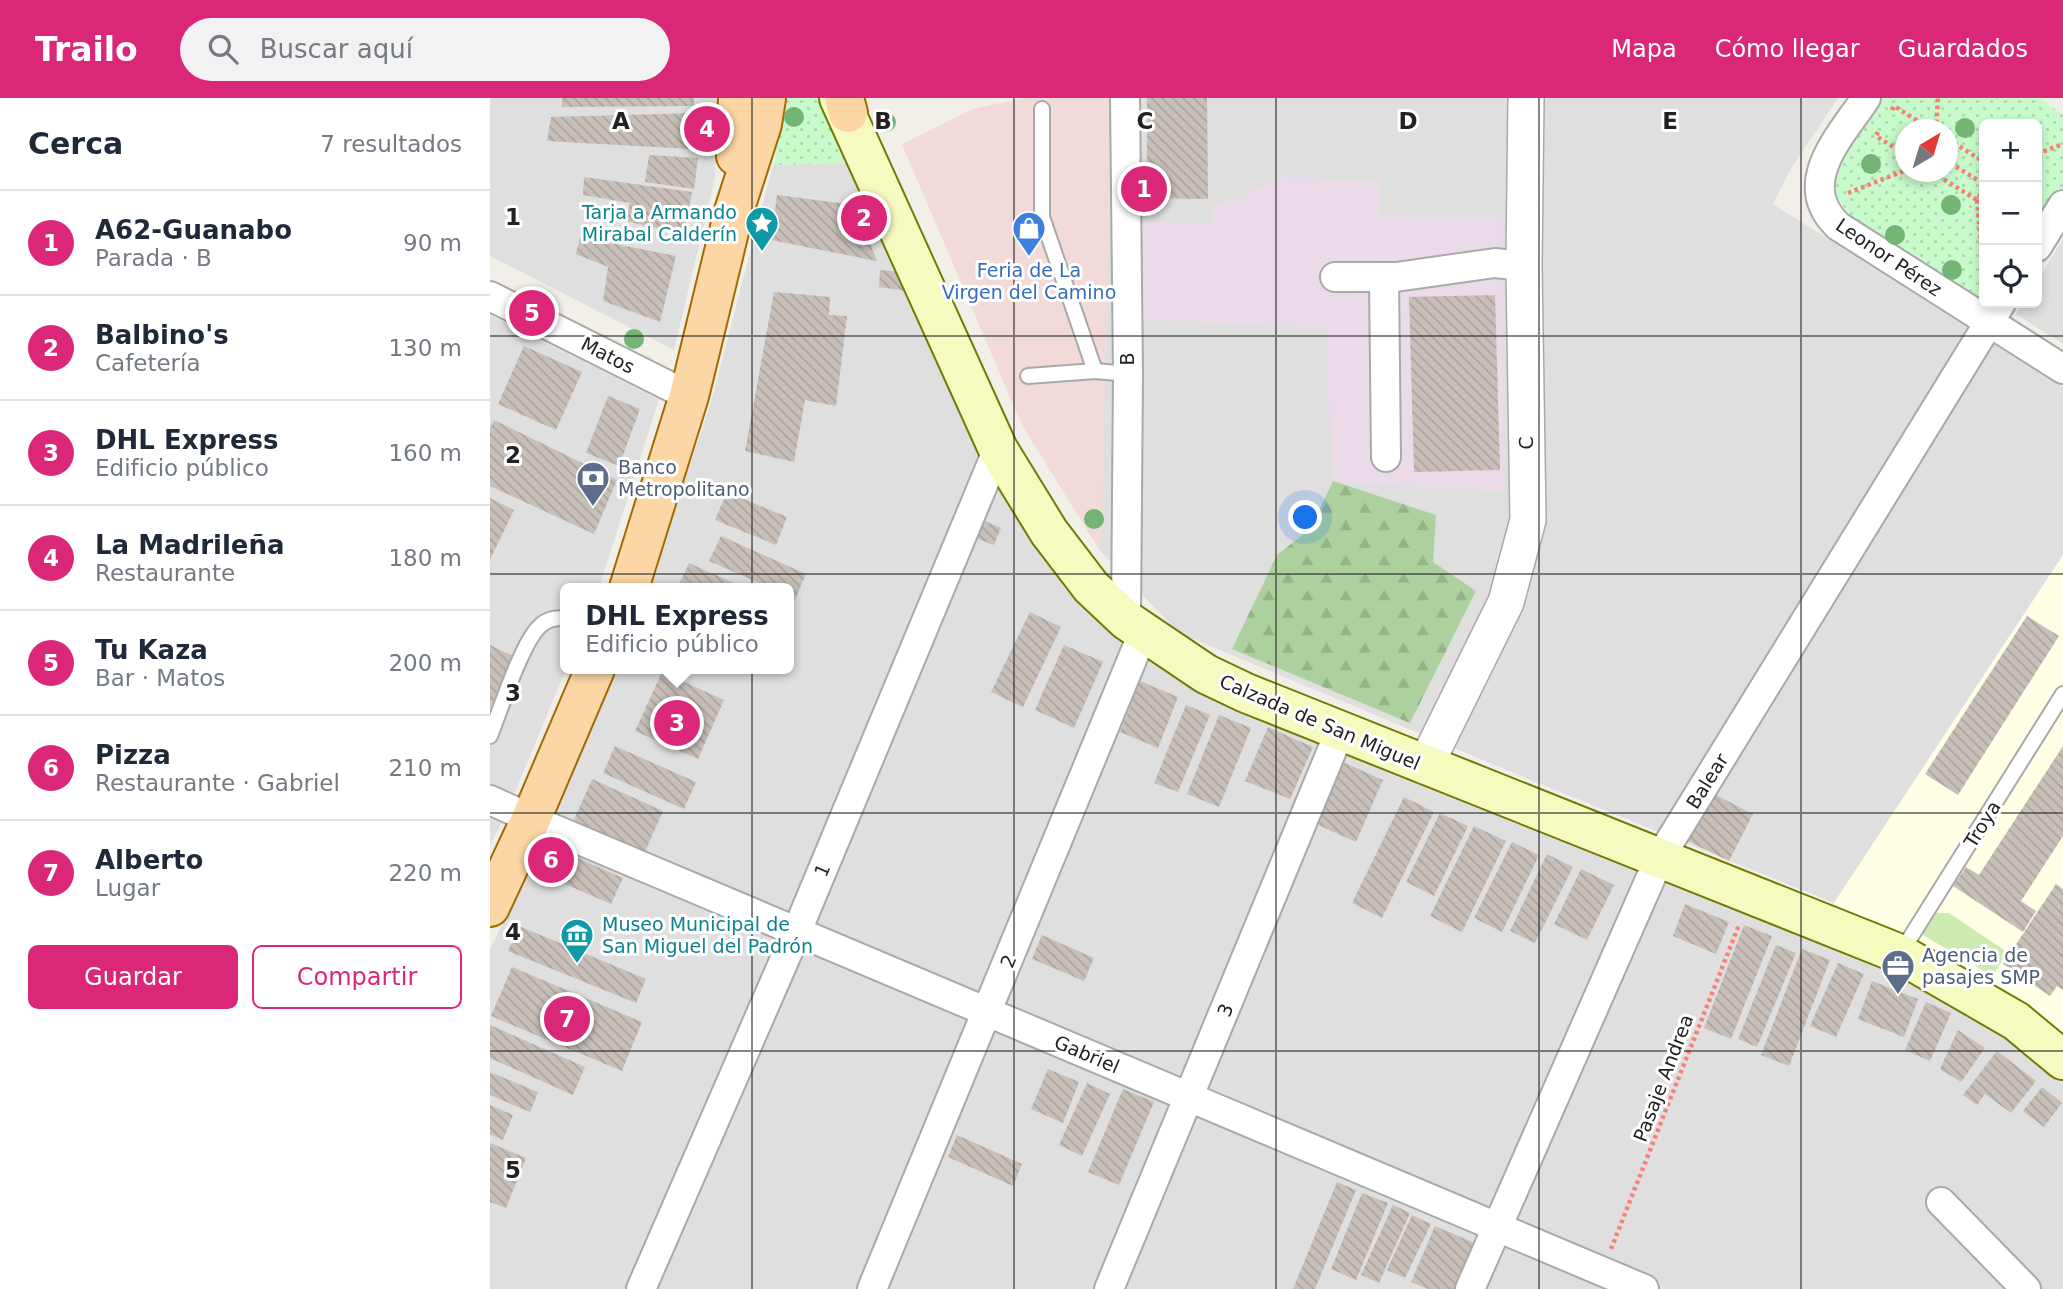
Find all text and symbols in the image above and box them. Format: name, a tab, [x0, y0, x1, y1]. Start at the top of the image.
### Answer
search box	[180, 18, 670, 81]
text: Trailo	[35, 30, 138, 69]
icon: search	[204, 30, 242, 68]
text: Buscar aquí	[260, 34, 413, 64]
text: Mapa	[1611, 35, 1677, 63]
text: Cómo llegar	[1715, 35, 1860, 63]
text: Guardados	[1898, 35, 2028, 63]
pin: 4	[684, 103, 730, 155]
text: A	[612, 108, 630, 134]
text: B	[874, 108, 892, 134]
text: C	[1137, 108, 1153, 134]
text: D	[1398, 108, 1418, 134]
text: E	[1662, 108, 1678, 134]
north arrow	[1895, 119, 1958, 182]
map controls	[1979, 119, 2042, 308]
button: +	[1979, 119, 2042, 182]
text: Cerca	[28, 126, 123, 161]
text: 7 resultados	[320, 131, 462, 157]
pin: 1	[1121, 163, 1167, 215]
button: −	[1979, 182, 2042, 245]
pin: 2	[841, 192, 887, 244]
place label: Tarja a Armando Mirabal Calderín	[581, 201, 737, 245]
text: 1	[505, 204, 521, 230]
place icon: Tarja a Armando Mirabal Calderín	[743, 204, 781, 253]
shop icon: Feria de La Virgen del Camino	[1010, 209, 1048, 258]
street label: Leonor Pérez	[1832, 214, 1946, 300]
text: A62-Guanabo	[95, 215, 292, 245]
text: 1	[43, 230, 59, 256]
text: 90 m	[403, 230, 462, 256]
text: Parada · B	[95, 245, 212, 271]
button: locate	[1979, 245, 2042, 308]
place label: Feria de La Virgen del Camino	[942, 259, 1116, 303]
pin: 5	[509, 287, 555, 339]
text: Balbino's	[95, 320, 229, 350]
street label: Matos	[578, 332, 638, 378]
text: 2	[43, 335, 59, 361]
text: 130 m	[388, 335, 462, 361]
text: Cafetería	[95, 350, 201, 376]
street label: B	[1116, 352, 1138, 366]
text: DHL Express	[95, 425, 279, 455]
street label: C	[1515, 436, 1537, 450]
text: 3	[43, 440, 59, 466]
text: 160 m	[388, 440, 462, 466]
text: 2	[505, 442, 521, 468]
text: Edificio público	[95, 455, 269, 481]
place label: Banco Metropolitano	[618, 456, 750, 500]
bank icon: Banco Metropolitano	[574, 459, 612, 508]
your location	[1288, 500, 1322, 534]
text: La Madrileña	[95, 530, 285, 560]
text: 4	[43, 545, 59, 571]
text: 180 m	[388, 545, 462, 571]
text: Restaurante	[95, 560, 235, 586]
popup	[560, 583, 794, 674]
text: DHL Express	[585, 601, 769, 631]
text: Edificio público	[585, 631, 759, 657]
text: Tu Kaza	[95, 635, 208, 665]
text: 5	[43, 650, 59, 676]
text: 200 m	[388, 650, 462, 676]
text: Bar · Matos	[95, 665, 225, 691]
street label: Calzada de San Miguel	[1216, 670, 1424, 774]
text: 3	[505, 680, 521, 706]
pin: 3	[654, 697, 700, 749]
text: Pizza	[95, 740, 171, 770]
street label: Balear	[1681, 749, 1733, 813]
text: 6	[43, 755, 59, 781]
text: 210 m	[388, 755, 462, 781]
text: Restaurante · Gabriel	[95, 770, 340, 796]
street label: Troya	[1959, 797, 2005, 852]
pin: 6	[528, 834, 574, 886]
text: Alberto	[95, 845, 203, 875]
text: 7	[43, 860, 59, 886]
text: 220 m	[388, 860, 462, 886]
street label: 1	[810, 860, 834, 880]
text: Lugar	[95, 875, 160, 901]
place label: Museo Municipal de San Miguel del Padrón	[602, 913, 813, 957]
museum icon: Museo Municipal de San Miguel del Padrón	[558, 916, 596, 965]
text: 4	[505, 919, 521, 945]
place label: Agencia de pasajes SMP	[1922, 944, 2040, 988]
button: Guardar	[28, 945, 238, 1009]
button: Compartir	[252, 945, 462, 1009]
office icon: Agencia de pasajes SMP	[1879, 947, 1917, 996]
street label: 2	[996, 951, 1020, 971]
pin: 7	[544, 993, 590, 1045]
street label: 3	[1213, 1000, 1237, 1020]
street label: Pasaje Andrea	[1629, 1011, 1697, 1145]
street label: Gabriel	[1051, 1030, 1123, 1078]
text: 5	[505, 1157, 521, 1183]

